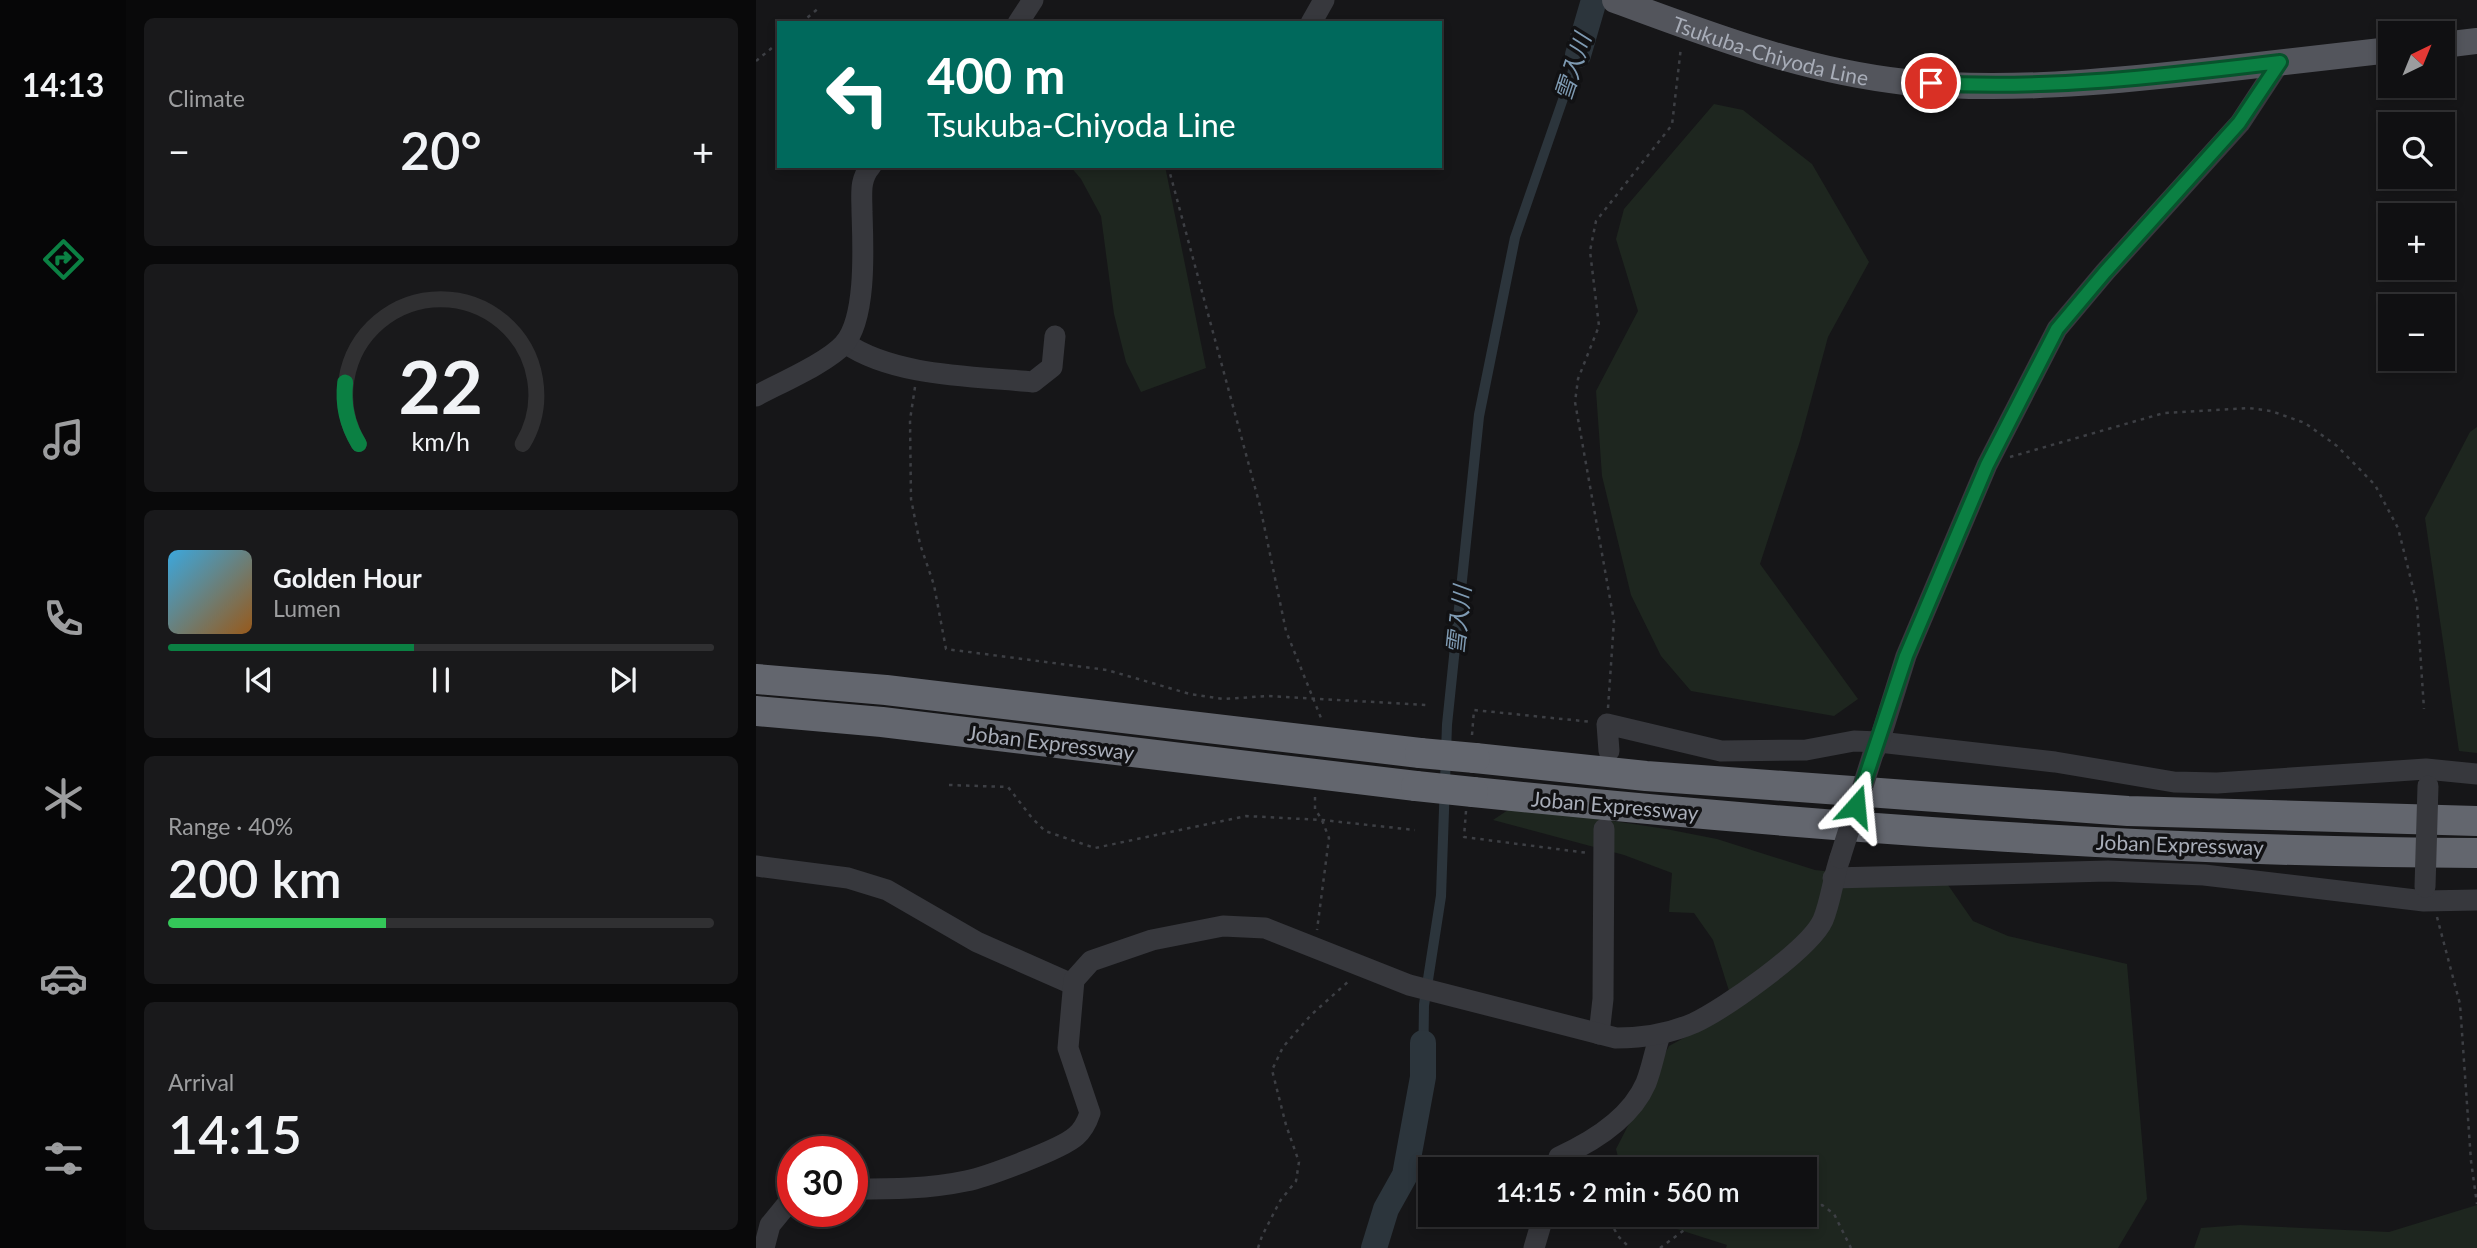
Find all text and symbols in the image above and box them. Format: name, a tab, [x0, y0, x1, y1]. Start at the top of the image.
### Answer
street label: Tsukuba-Chiyoda Line	[1670, 10, 1871, 89]
north arrow	[2378, 21, 2455, 98]
map controls	[2378, 21, 2455, 371]
water label: 雪入川	[1548, 27, 1597, 104]
text: 400 m	[927, 46, 1065, 104]
icon: left	[812, 49, 903, 140]
pin	[1901, 53, 1961, 113]
icon: arrive	[1912, 64, 1950, 102]
text: 14:13	[22, 65, 104, 104]
text: Climate	[168, 84, 245, 112]
text: Tsukuba-Chiyoda Line	[927, 105, 1236, 144]
button: search	[2378, 112, 2455, 189]
text: 20°	[400, 119, 482, 181]
text: −	[168, 128, 190, 174]
text: +	[692, 128, 714, 174]
button: +	[2378, 203, 2455, 280]
icon: directions	[39, 235, 88, 284]
button: −	[2378, 294, 2455, 371]
text: 22	[399, 342, 483, 430]
icon: music	[39, 415, 88, 464]
text: km/h	[412, 426, 470, 456]
text: Golden Hour	[273, 562, 422, 594]
water label: 雪入川	[1440, 581, 1476, 656]
icon: phone	[39, 594, 88, 643]
text: Lumen	[273, 594, 341, 622]
icon: previous	[240, 661, 278, 699]
icon: pause	[422, 661, 460, 699]
icon: next	[604, 661, 642, 699]
street label: Joban Expressway	[966, 719, 1136, 765]
position arrow	[1819, 769, 1893, 843]
icon: climate	[39, 774, 88, 823]
street label: Joban Expressway	[1530, 785, 1700, 825]
text: Range · 40%	[168, 812, 293, 840]
street label: Joban Expressway	[2096, 829, 2265, 859]
text: 200 km	[168, 847, 342, 909]
icon: car	[39, 954, 88, 1003]
text: Arrival	[168, 1068, 234, 1096]
text: 14:15	[168, 1103, 302, 1165]
icon: filters	[39, 1134, 88, 1183]
speed limit sign: 30	[777, 1136, 868, 1227]
text: 14:15 · 2 min · 560 m	[1495, 1176, 1740, 1208]

